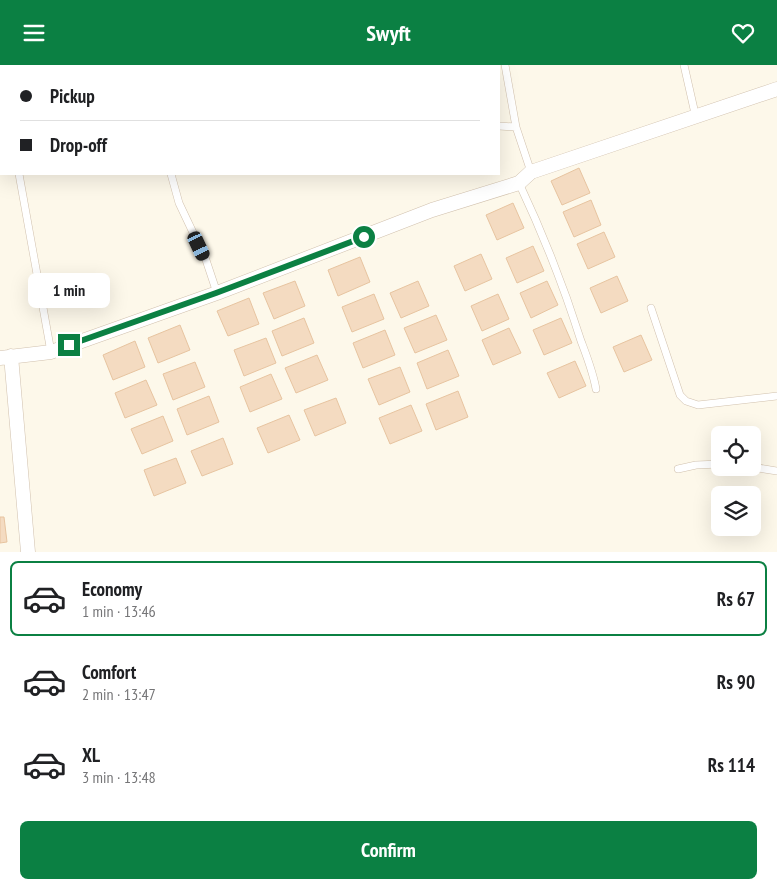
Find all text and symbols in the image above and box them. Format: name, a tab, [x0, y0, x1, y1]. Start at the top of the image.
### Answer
icon: menu	[20, 19, 48, 47]
text: Swyft	[366, 19, 411, 47]
icon: heart	[729, 19, 757, 47]
text: Pickup	[50, 84, 95, 108]
text: Drop-off	[50, 133, 107, 157]
route start	[353, 226, 375, 248]
car	[185, 229, 212, 263]
callout: 1 min	[28, 273, 110, 307]
text: 1 min	[53, 280, 85, 300]
route end	[58, 334, 80, 356]
map controls	[711, 426, 761, 536]
button: locate	[711, 426, 761, 476]
button: layers	[711, 486, 761, 536]
icon: car	[22, 576, 67, 621]
text: Economy	[82, 577, 142, 601]
text: Rs 67	[717, 587, 755, 611]
text: 1 min · 13:46	[82, 601, 156, 621]
icon: car	[22, 659, 67, 704]
text: Comfort	[82, 660, 136, 684]
text: Rs 90	[717, 670, 755, 694]
text: 2 min · 13:47	[82, 684, 156, 704]
icon: car	[22, 742, 67, 787]
text: XL	[82, 743, 100, 767]
text: Rs 114	[708, 753, 755, 777]
text: 3 min · 13:48	[82, 767, 156, 787]
button: Confirm	[20, 821, 757, 879]

